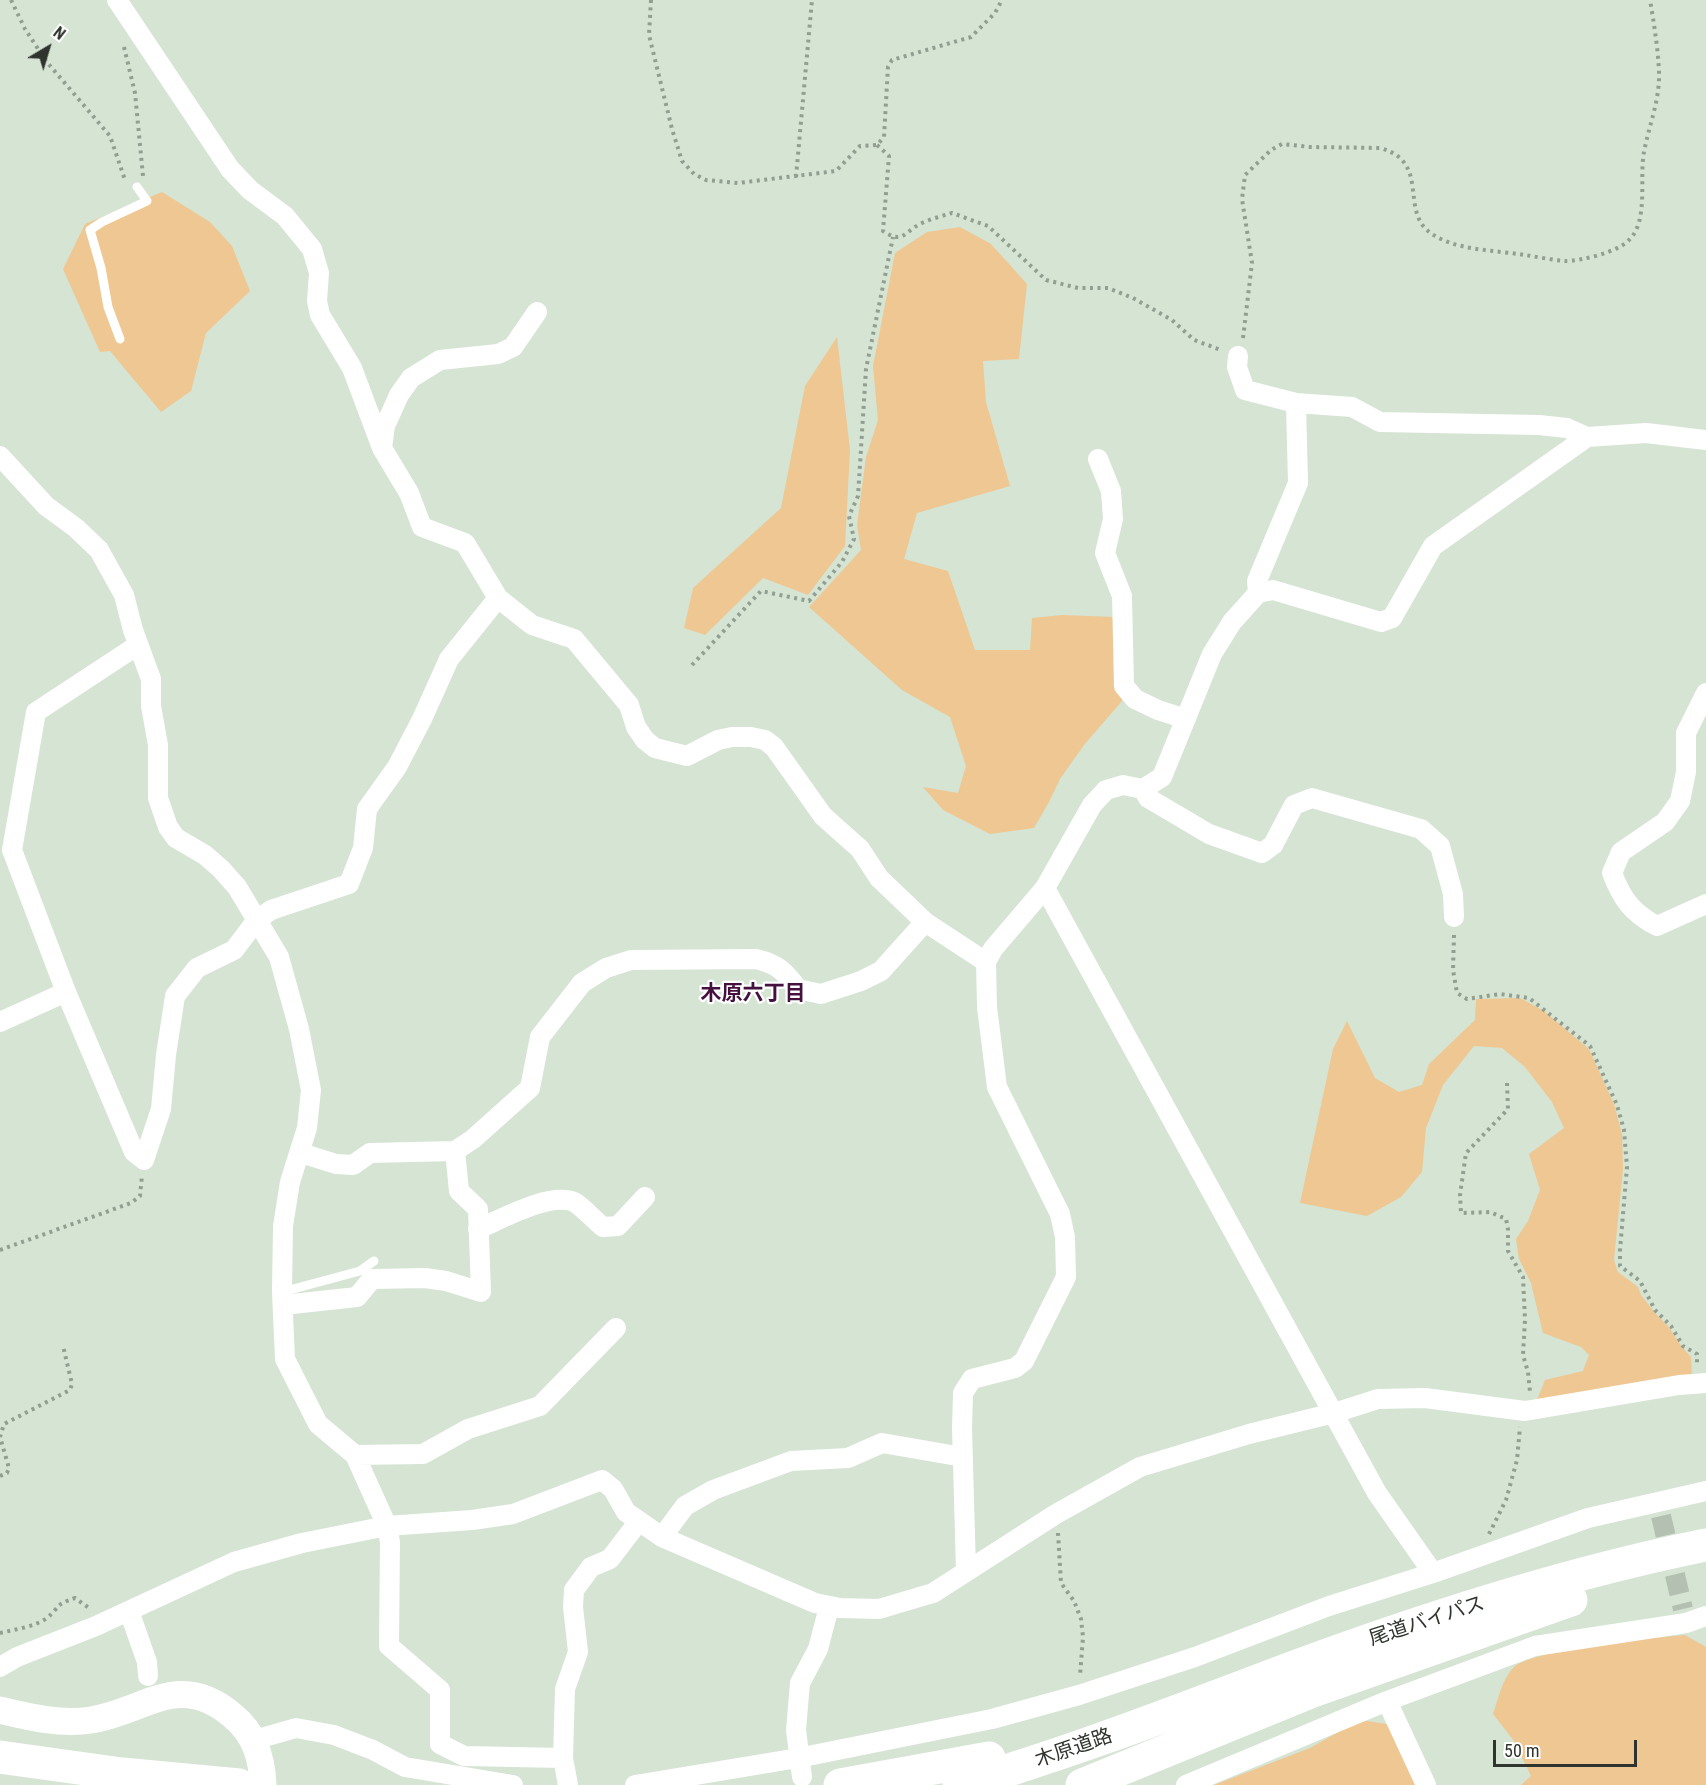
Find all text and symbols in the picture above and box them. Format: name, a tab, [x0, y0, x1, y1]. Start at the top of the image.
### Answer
north arrow	[18, 18, 78, 78]
text: N	[50, 23, 69, 44]
district label: 木原六丁目	[701, 982, 805, 1008]
street label: 尾道バイパス	[1366, 1592, 1488, 1652]
street label: 木原道路	[1032, 1725, 1116, 1773]
scale bar	[1496, 1728, 1640, 1766]
text: 50 m	[1504, 1740, 1539, 1761]

